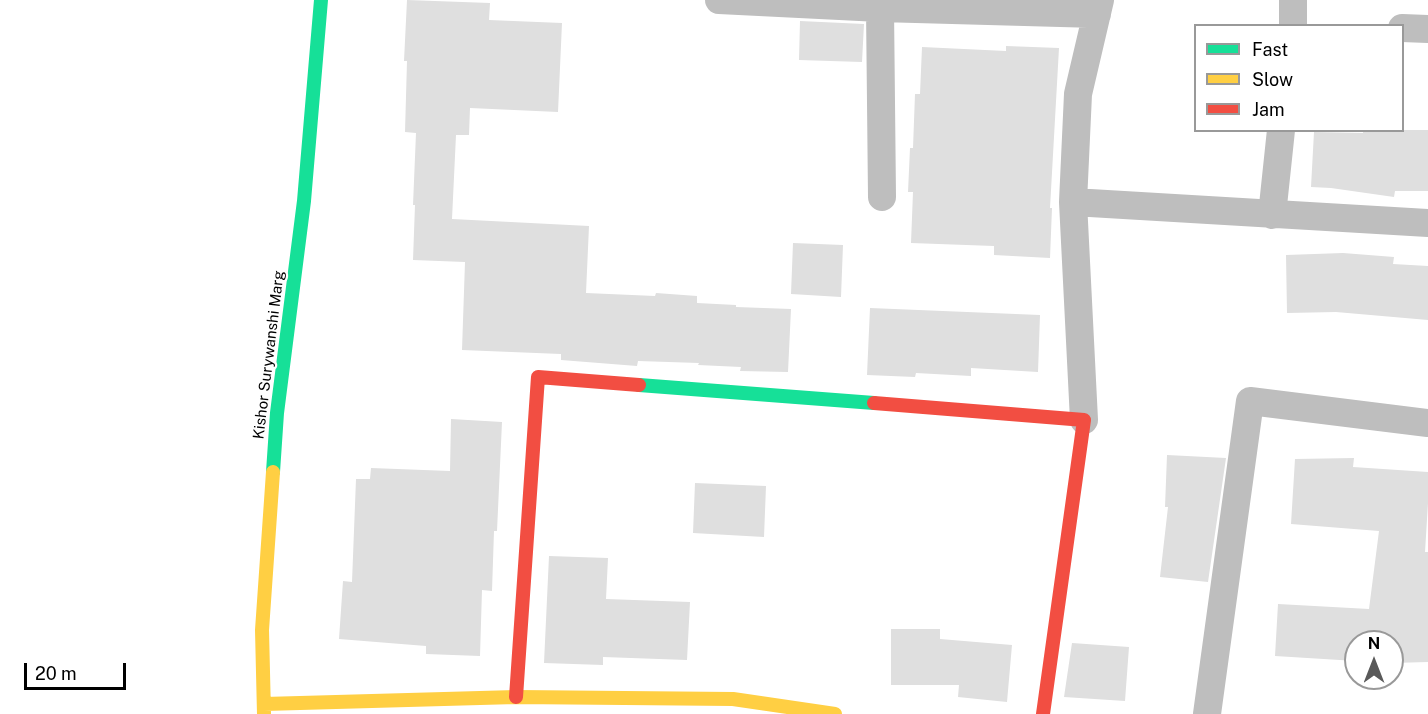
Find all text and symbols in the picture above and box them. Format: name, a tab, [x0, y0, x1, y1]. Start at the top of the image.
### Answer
legend	[1194, 24, 1404, 132]
text: Fast	[1252, 39, 1288, 60]
text: Slow	[1252, 69, 1293, 90]
text: Jam	[1252, 99, 1285, 120]
street label: Kishor Surywanshi Marg	[250, 270, 288, 440]
north arrow	[1344, 630, 1404, 690]
text: N	[1368, 634, 1380, 653]
scale bar	[27, 651, 129, 689]
text: 20 m	[35, 663, 77, 684]

